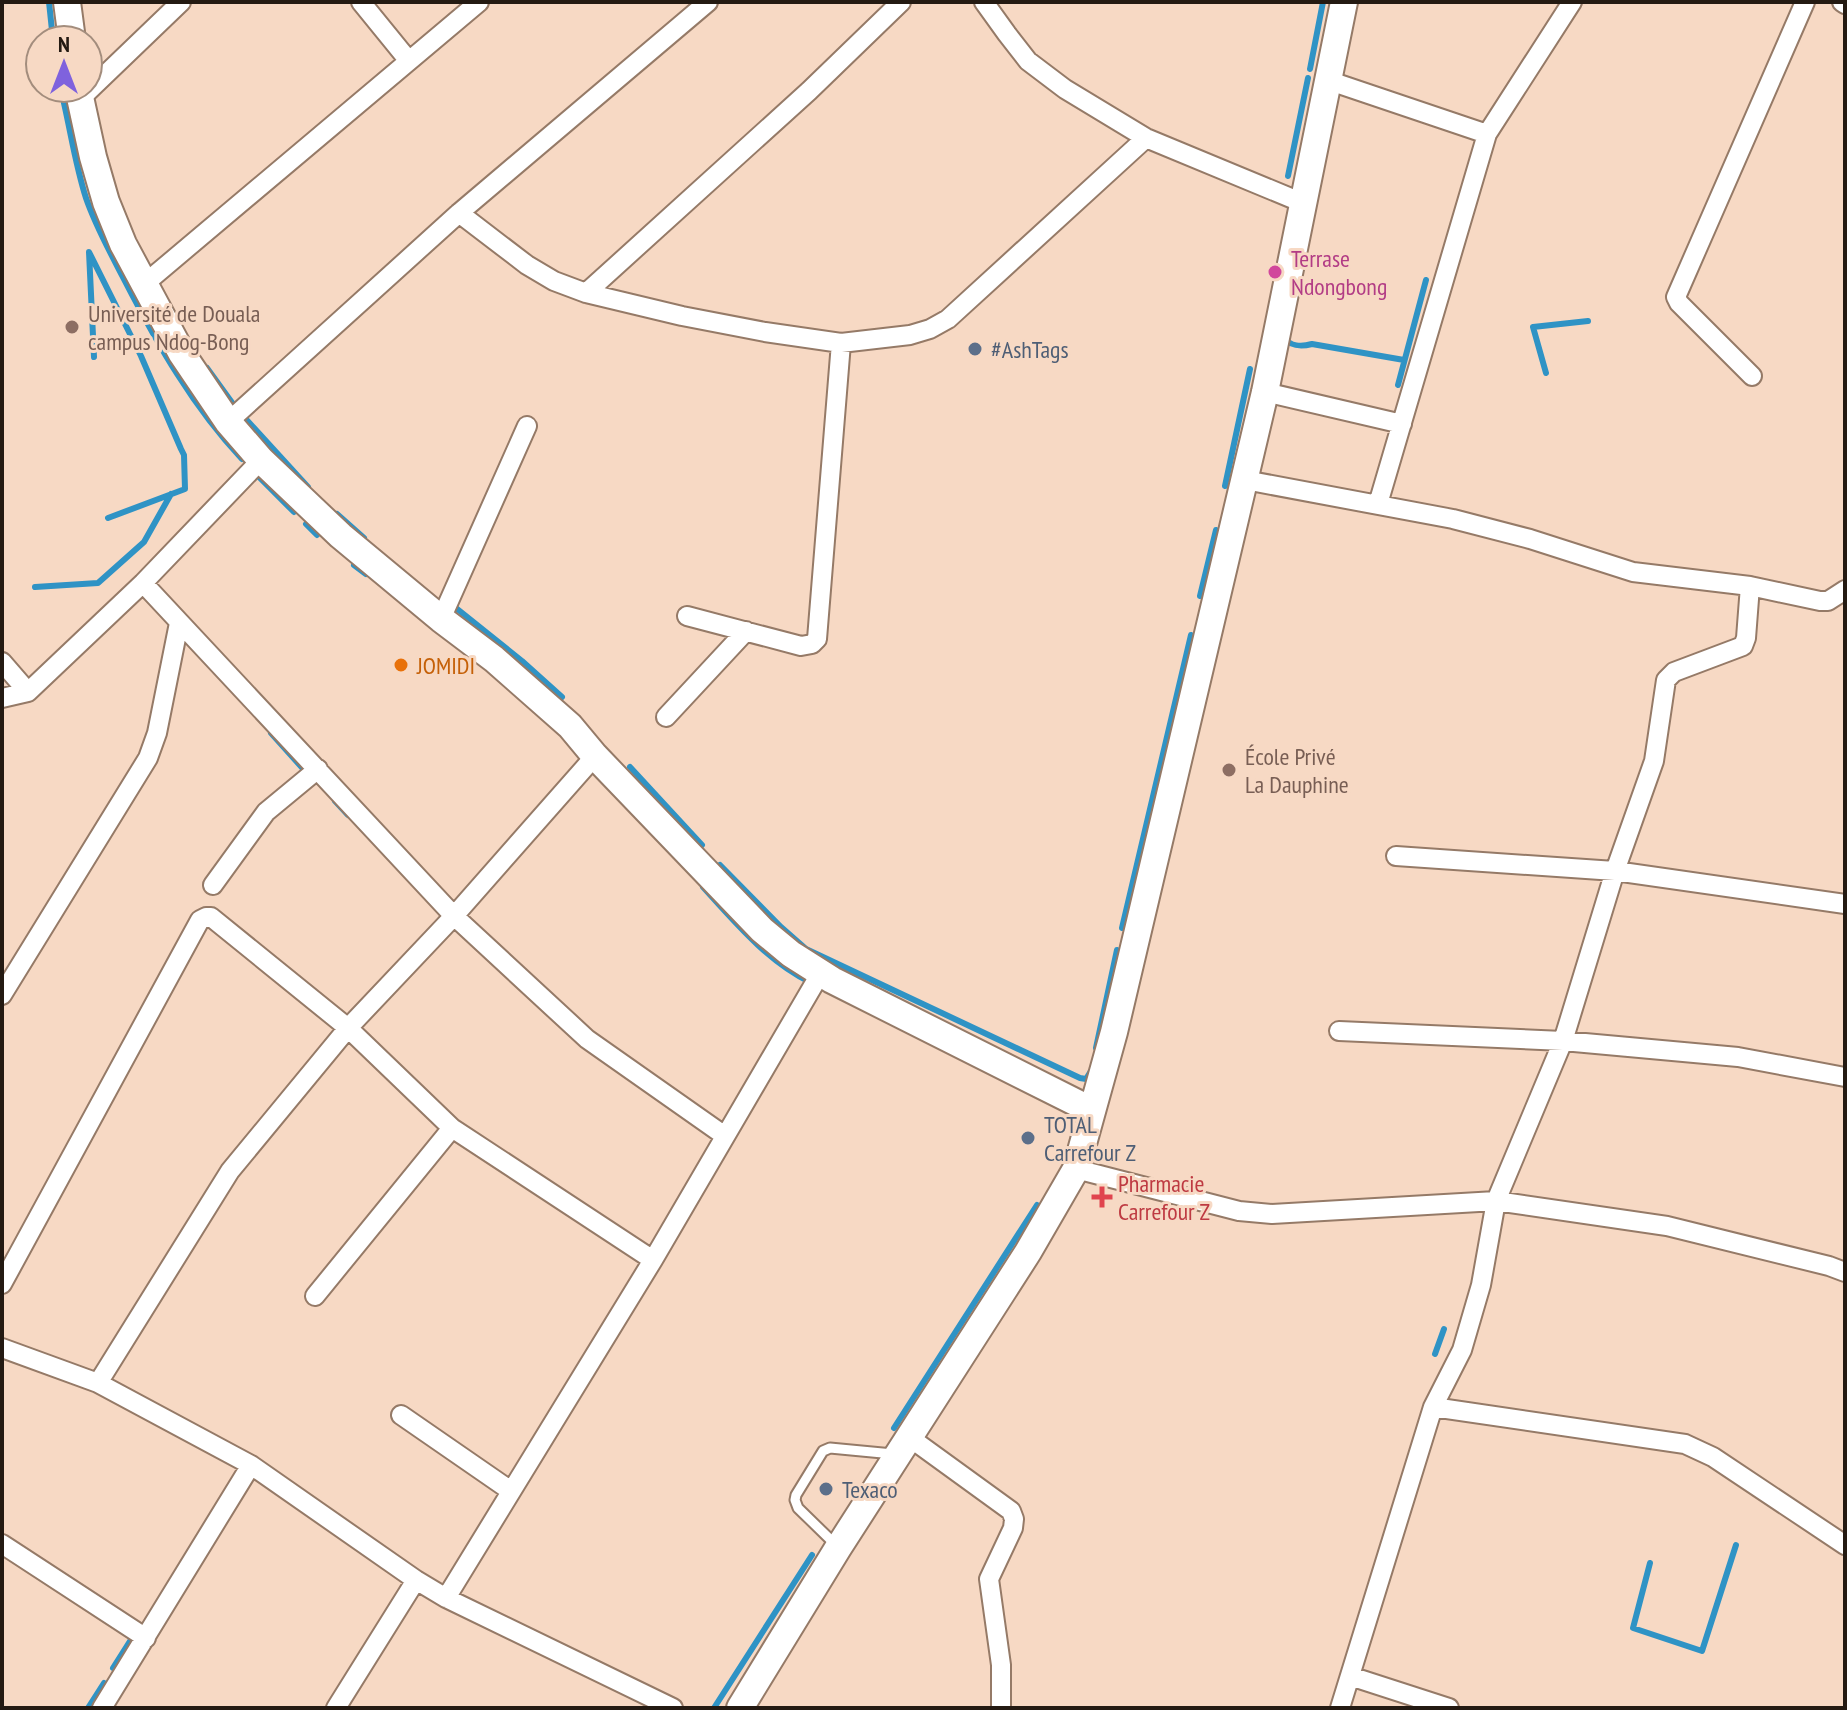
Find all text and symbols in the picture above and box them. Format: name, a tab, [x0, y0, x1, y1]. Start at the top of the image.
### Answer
north arrow	[24, 24, 104, 104]
text: N	[58, 30, 70, 58]
place label: Terrase Ndongbong	[1291, 243, 1387, 302]
marker: Terrase Ndongbong	[1266, 263, 1284, 281]
place label: Université de Douala campus Ndog-Bong	[88, 298, 260, 357]
marker: Université de Douala campus Ndog-Bong	[63, 318, 81, 336]
place label: #AshTags	[991, 334, 1069, 365]
marker: #AshTags	[966, 340, 984, 358]
place label: JOMIDI	[416, 650, 475, 681]
marker: JOMIDI	[392, 656, 410, 674]
place label: École Privé La Dauphine	[1245, 741, 1349, 800]
marker: École Privé La Dauphine	[1220, 761, 1238, 779]
place label: TOTAL Carrefour Z	[1044, 1109, 1136, 1168]
marker: TOTAL Carrefour Z	[1019, 1129, 1037, 1147]
place label: Pharmacie Carrefour Z	[1118, 1168, 1210, 1227]
marker: Pharmacie Carrefour Z	[1093, 1188, 1111, 1206]
place label: Texaco	[842, 1474, 898, 1505]
marker: Texaco	[817, 1480, 835, 1498]

